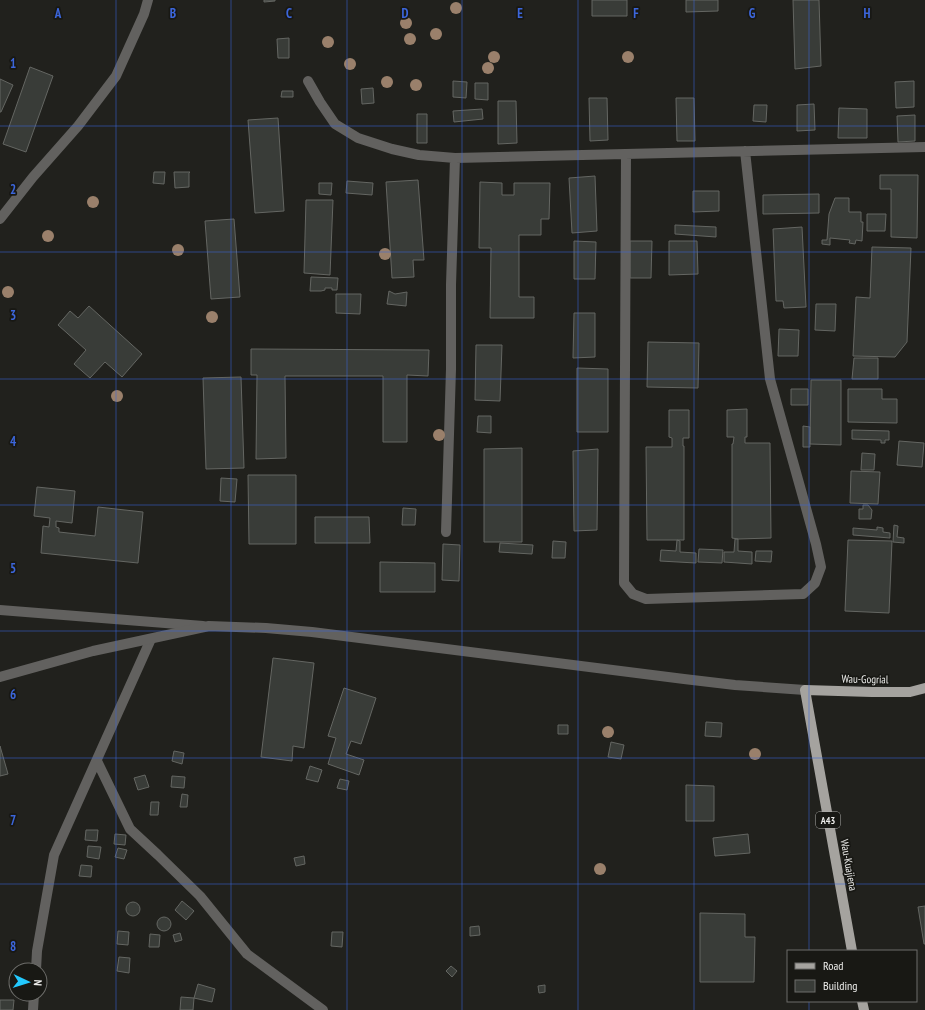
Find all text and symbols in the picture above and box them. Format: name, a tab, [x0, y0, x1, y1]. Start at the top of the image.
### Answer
text: A	[54, 5, 62, 22]
text: B	[170, 5, 176, 22]
text: C	[286, 5, 292, 22]
text: D	[402, 5, 409, 22]
text: E	[517, 5, 523, 22]
text: F	[633, 5, 639, 22]
text: G	[749, 5, 756, 22]
text: H	[864, 5, 871, 22]
text: 1	[10, 55, 16, 72]
text: 2	[10, 181, 16, 198]
text: 3	[10, 307, 16, 324]
text: 4	[10, 433, 17, 450]
text: 5	[10, 560, 16, 577]
street label: Wau-Gogrial	[842, 672, 889, 686]
text: 6	[10, 686, 16, 703]
text: 7	[10, 812, 16, 829]
road number: A43	[816, 812, 840, 828]
street label: Wau-Kuajiena	[838, 838, 860, 892]
text: 8	[10, 938, 16, 955]
legend	[787, 950, 917, 1002]
text: Road	[823, 958, 843, 973]
north arrow	[8, 962, 48, 1002]
text: Building	[823, 978, 858, 993]
text: N	[31, 979, 45, 986]

